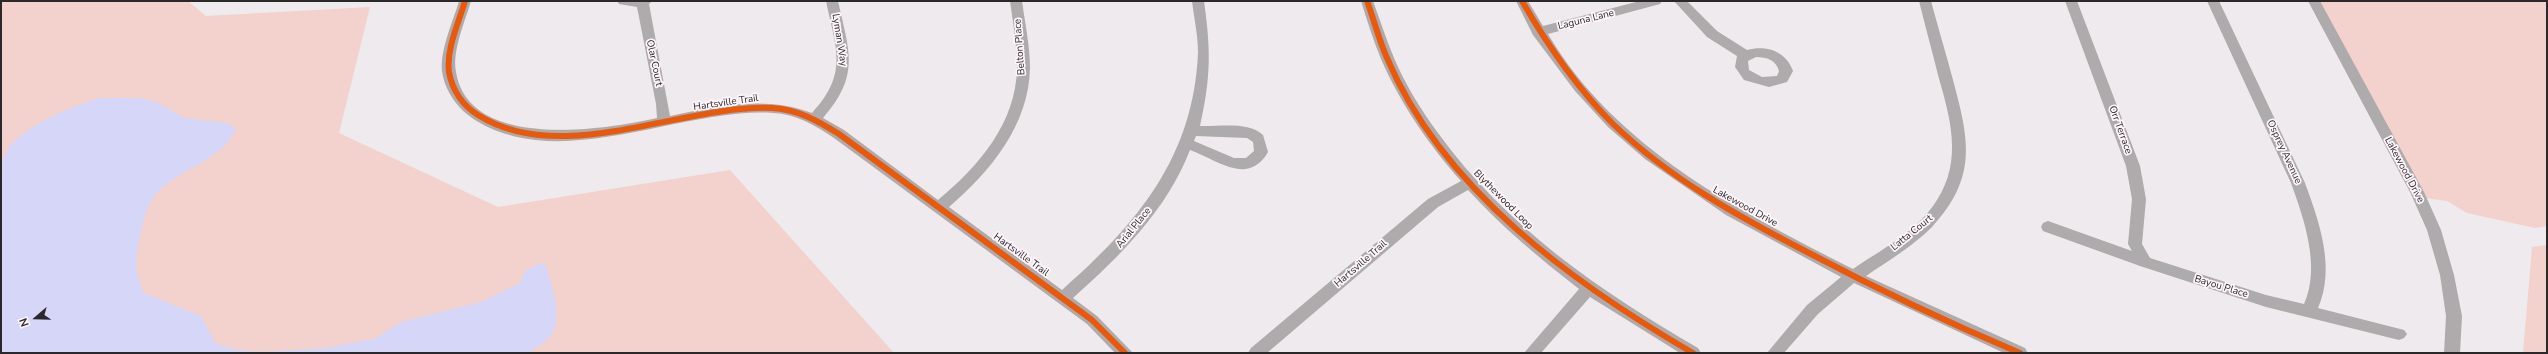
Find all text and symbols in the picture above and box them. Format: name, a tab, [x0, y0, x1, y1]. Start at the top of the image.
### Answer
street label: Laguna Lane	[1557, 7, 1615, 33]
street label: Lyman Way	[829, 13, 849, 67]
street label: Belton Place	[1012, 18, 1028, 76]
street label: Olar Court	[643, 39, 665, 87]
street label: Hartsville Trail	[693, 92, 759, 114]
street label: Orr Terrace	[2106, 104, 2134, 156]
street label: Osprey Avenue	[2264, 118, 2304, 186]
street label: Lakewood Drive	[2382, 135, 2426, 205]
street label: Blythewood Loop	[1471, 168, 1535, 232]
street label: Lakewood Drive	[1710, 184, 1780, 230]
street label: Arial Place	[1114, 205, 1154, 251]
street label: Latta Court	[1889, 212, 1935, 254]
street label: Hartsville Trail	[991, 231, 1051, 279]
street label: Hartsville Trail	[1332, 238, 1390, 290]
street label: Bayou Place	[2193, 273, 2249, 301]
north arrow	[16, 298, 56, 338]
text: N	[16, 316, 33, 329]

